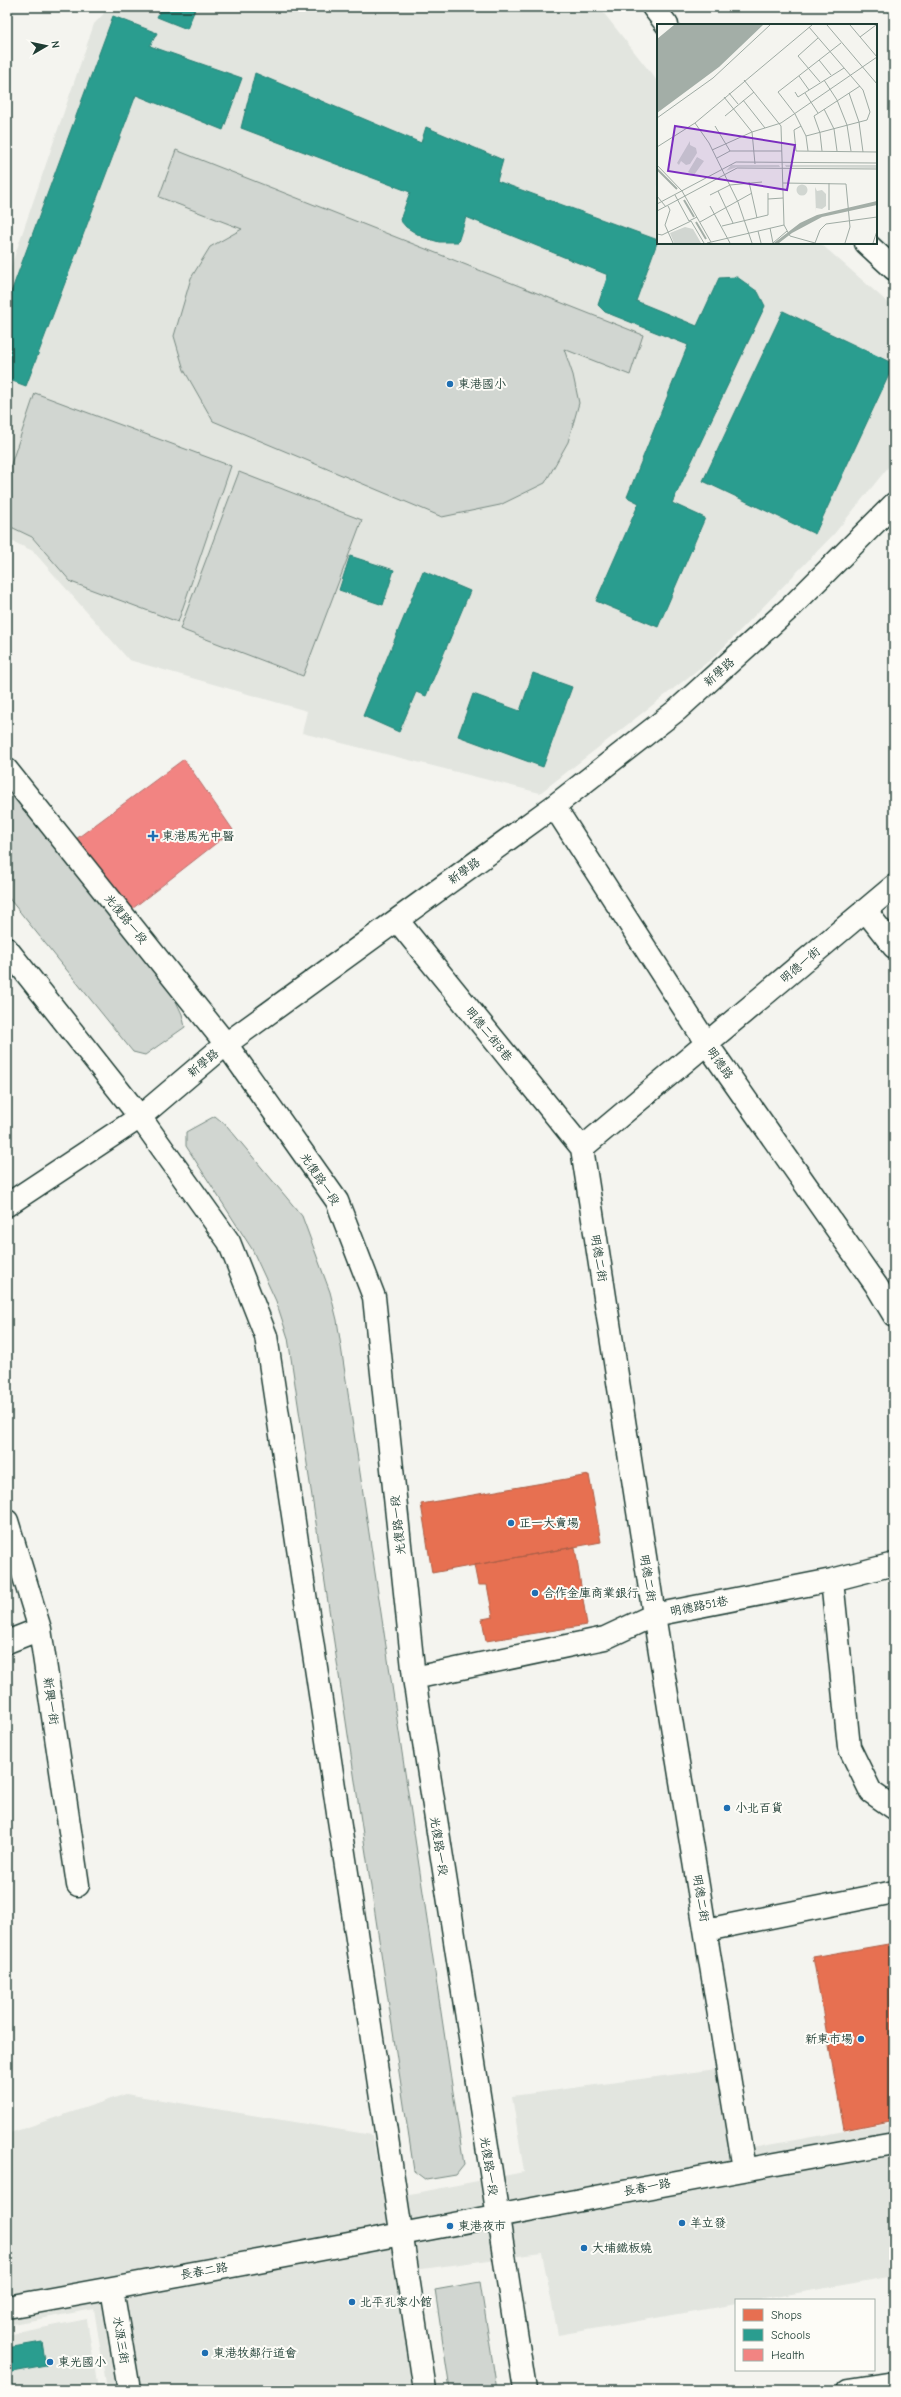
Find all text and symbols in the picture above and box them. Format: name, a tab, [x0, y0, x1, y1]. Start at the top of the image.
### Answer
inset map	[657, 24, 877, 244]
north arrow	[26, 26, 66, 66]
text: N	[48, 40, 62, 49]
place label: 東港國小	[458, 377, 506, 391]
marker: 東港國小	[445, 379, 455, 389]
street label: 新學路	[701, 655, 737, 689]
place label: 東港馬光中醫	[162, 829, 234, 843]
marker: 東港馬光中醫	[147, 830, 159, 842]
street label: 新學路	[445, 855, 483, 887]
street label: 光復路一段	[102, 891, 150, 947]
street label: 明德一街	[777, 944, 823, 986]
street label: 明德二街8巷	[463, 1004, 515, 1064]
street label: 明德路	[704, 1044, 736, 1082]
street label: 新學路	[185, 1046, 221, 1080]
street label: 光復路一段	[297, 1150, 343, 1208]
street label: 明德二街	[588, 1233, 610, 1283]
street label: 光復路一段	[388, 1494, 408, 1556]
place label: 正一大賣場	[519, 1516, 579, 1530]
marker: 正一大賣場	[506, 1518, 516, 1528]
street label: 明德二街	[637, 1553, 659, 1603]
place label: 合作金庫商業銀行	[543, 1586, 639, 1600]
marker: 合作金庫商業銀行	[530, 1588, 540, 1598]
street label: 明德路51巷	[669, 1593, 729, 1619]
street label: 新興一街	[41, 1676, 61, 1726]
place label: 小北百貨	[735, 1801, 783, 1815]
marker: 小北百貨	[722, 1803, 732, 1813]
street label: 光復路一段	[427, 1815, 451, 1877]
street label: 明德二街	[690, 1873, 712, 1923]
place label: 新東市場	[805, 2032, 853, 2046]
marker: 新東市場	[856, 2034, 866, 2044]
street label: 光復路一段	[477, 2135, 501, 2197]
street label: 長春一路	[622, 2176, 672, 2198]
place label: 羊立發	[690, 2216, 726, 2230]
marker: 羊立發	[677, 2218, 687, 2228]
place label: 東港夜市	[458, 2219, 506, 2233]
marker: 東港夜市	[445, 2221, 455, 2231]
place label: 大埔鐵板燒	[592, 2241, 652, 2255]
marker: 大埔鐵板燒	[579, 2243, 589, 2253]
street label: 長春二路	[179, 2260, 229, 2282]
place label: 北平孔家小館	[360, 2295, 432, 2309]
marker: 北平孔家小館	[347, 2297, 357, 2307]
legend	[735, 2299, 875, 2371]
text: Shops	[771, 2308, 802, 2322]
street label: 水源三街	[110, 2315, 132, 2365]
text: Schools	[771, 2328, 810, 2342]
place label: 東港牧鄰行道會	[213, 2346, 297, 2360]
marker: 東港牧鄰行道會	[200, 2348, 210, 2358]
text: Health	[771, 2348, 804, 2362]
place label: 東光國小	[58, 2355, 106, 2369]
marker: 東光國小	[45, 2357, 55, 2367]

